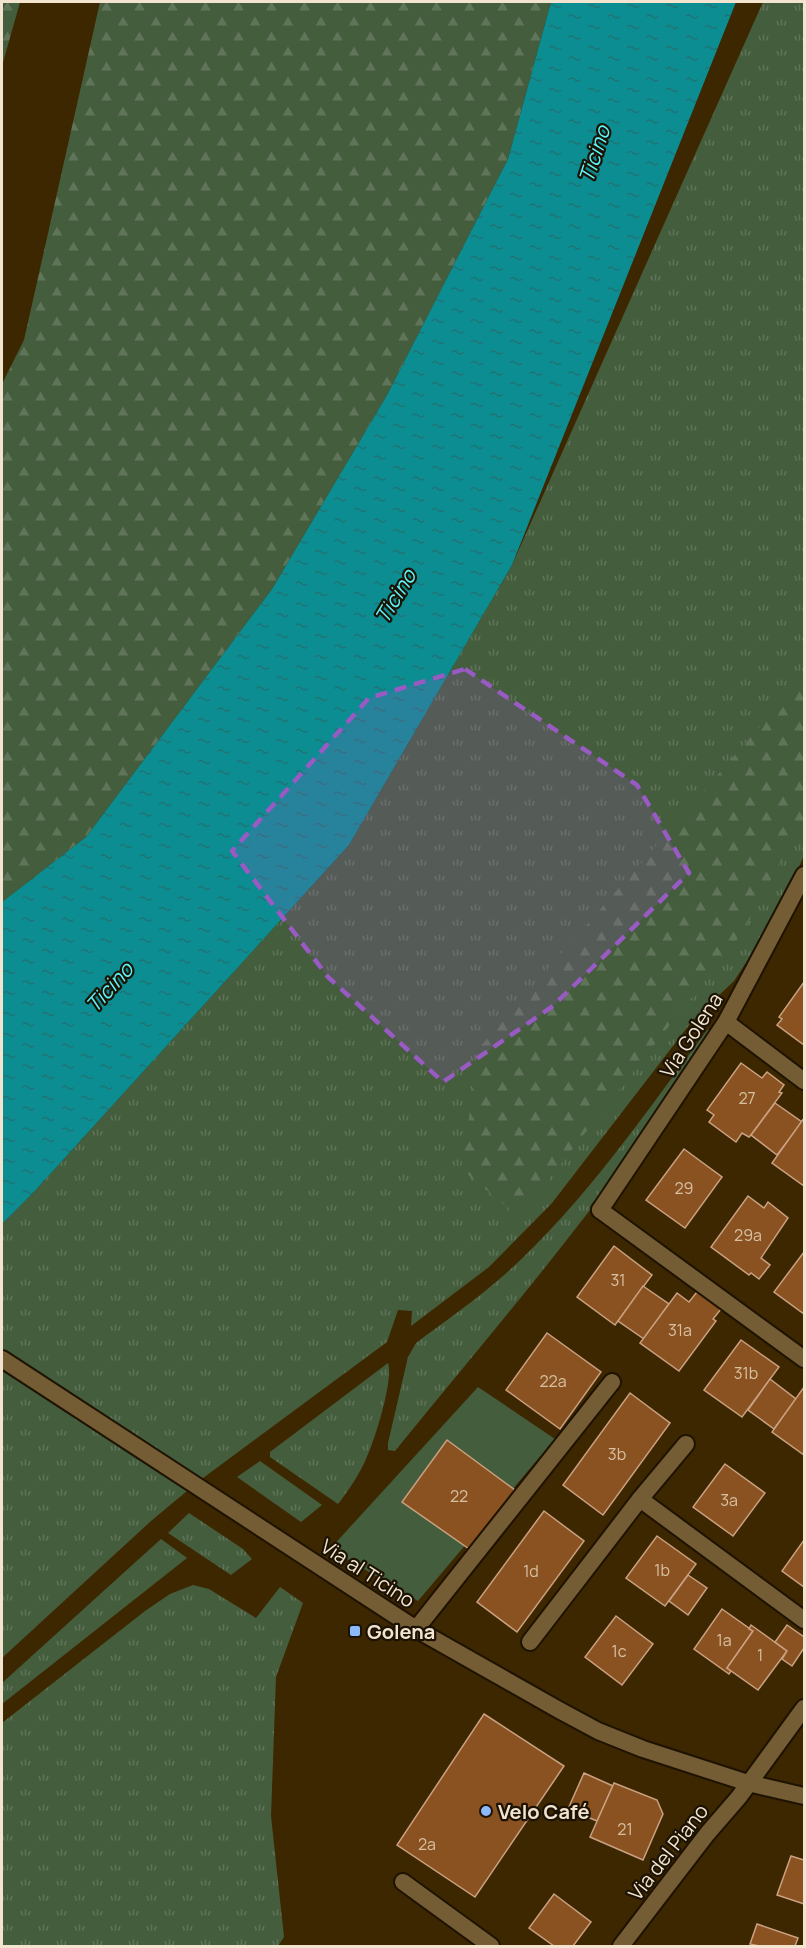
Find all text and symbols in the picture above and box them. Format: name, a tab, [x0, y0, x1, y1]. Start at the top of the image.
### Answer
water label: Ticino	[572, 120, 617, 186]
water label: Ticino	[368, 562, 423, 628]
water label: Ticino	[79, 955, 140, 1018]
street label: Via Golena	[653, 987, 729, 1083]
house number: 27	[738, 1087, 756, 1109]
house number: 29	[674, 1177, 694, 1199]
house number: 29a	[734, 1224, 762, 1246]
house number: 31	[610, 1269, 626, 1291]
house number: 31a	[668, 1319, 692, 1341]
house number: 31b	[734, 1362, 758, 1384]
house number: 22a	[539, 1370, 567, 1392]
house number: 3b	[608, 1443, 626, 1465]
house number: 22	[450, 1485, 468, 1507]
house number: 3a	[720, 1489, 738, 1511]
street label: Via al Ticino	[316, 1533, 420, 1614]
house number: 1b	[654, 1559, 670, 1581]
house number: 1d	[523, 1560, 539, 1582]
place label: Golena	[367, 1618, 435, 1645]
marker: Golena	[348, 1624, 362, 1638]
house number: 1a	[716, 1629, 732, 1651]
house number: 1c	[611, 1640, 627, 1662]
house number: 1	[757, 1644, 763, 1666]
place label: Velo Café	[498, 1798, 590, 1825]
street label: Via del Piano	[622, 1798, 714, 1906]
marker: Velo Café	[479, 1804, 493, 1818]
house number: 21	[617, 1818, 633, 1840]
house number: 2a	[418, 1833, 436, 1855]

